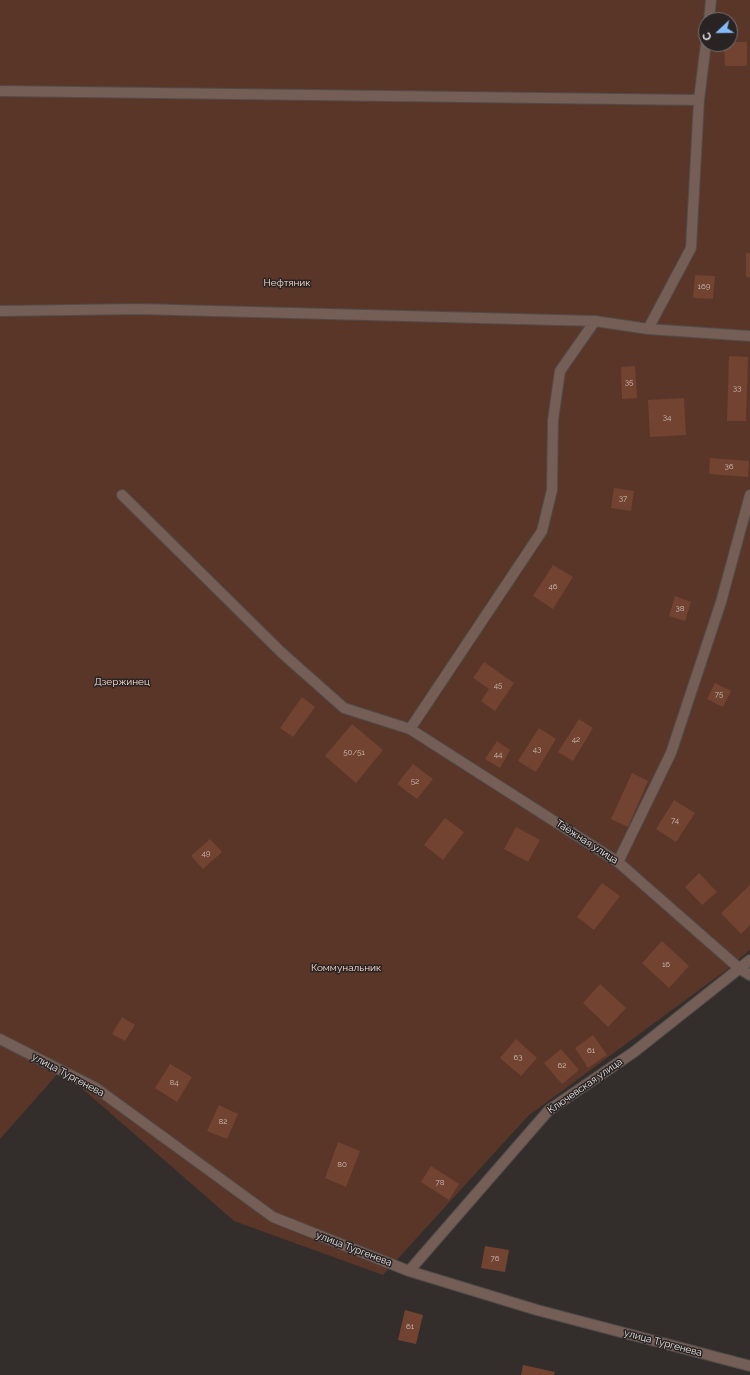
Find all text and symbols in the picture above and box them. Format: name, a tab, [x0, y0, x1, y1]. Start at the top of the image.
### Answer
north arrow	[698, 12, 738, 52]
text: С	[700, 30, 715, 42]
park label: Нефтяник	[264, 277, 310, 289]
house number: 169	[698, 282, 710, 292]
house number: 35	[625, 378, 633, 388]
house number: 33	[733, 384, 741, 394]
house number: 34	[663, 413, 671, 423]
house number: 36	[724, 462, 734, 472]
house number: 37	[619, 494, 627, 504]
house number: 46	[548, 582, 558, 592]
house number: 38	[675, 604, 685, 614]
park label: Дзержинец	[94, 676, 150, 688]
house number: 45	[494, 681, 502, 691]
house number: 75	[715, 690, 723, 700]
house number: 42	[572, 735, 580, 745]
house number: 43	[533, 745, 541, 755]
house number: 50/51	[343, 748, 365, 758]
house number: 44	[494, 750, 502, 760]
house number: 52	[411, 777, 419, 787]
house number: 74	[671, 816, 679, 826]
street label: Таёжная улица	[554, 817, 620, 867]
house number: 49	[201, 849, 211, 859]
house number: 16	[662, 960, 670, 970]
park label: Коммунальник	[311, 962, 381, 974]
house number: 61	[587, 1046, 595, 1056]
street label: улица Тургенева	[30, 1051, 106, 1099]
house number: 63	[513, 1053, 523, 1063]
street label: Ключевская улица	[545, 1056, 625, 1116]
house number: 62	[558, 1061, 566, 1071]
house number: 84	[169, 1078, 179, 1088]
house number: 82	[219, 1117, 227, 1127]
house number: 80	[337, 1160, 347, 1170]
house number: 78	[435, 1178, 445, 1188]
street label: улица Тургенева	[314, 1229, 394, 1269]
house number: 76	[490, 1254, 500, 1264]
house number: 61	[406, 1322, 414, 1332]
street label: улица Тургенева	[623, 1327, 703, 1359]

